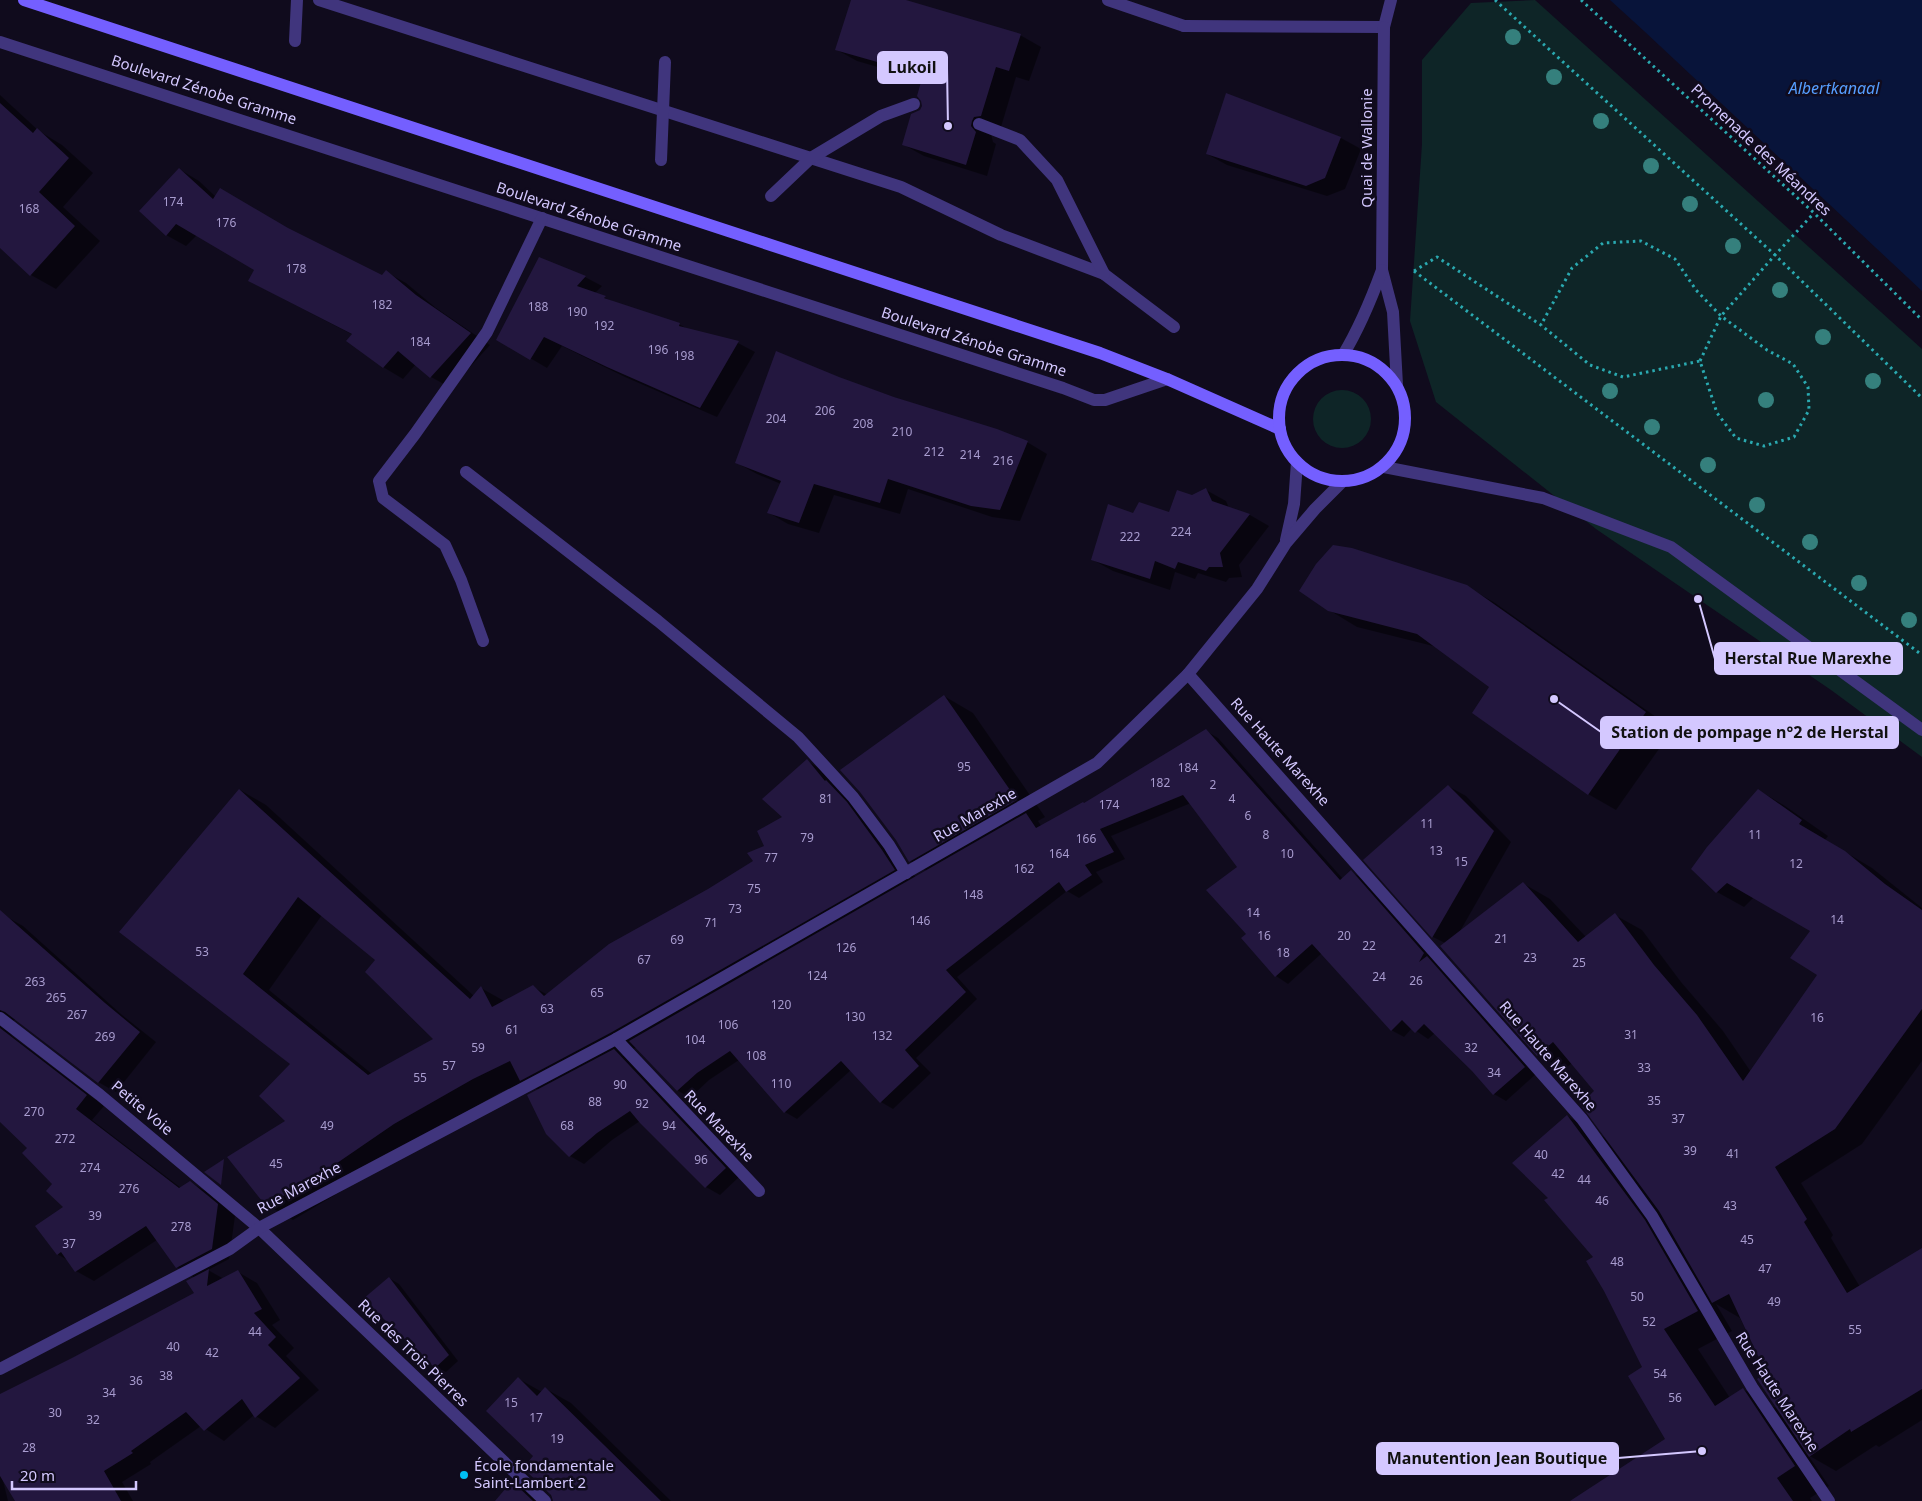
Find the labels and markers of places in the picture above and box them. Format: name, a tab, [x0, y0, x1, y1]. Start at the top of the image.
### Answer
callout: Lukoil	[878, 52, 947, 83]
callout: Herstal Rue Marexhe	[1715, 643, 1902, 674]
callout: Station de pompage n°2 de Herstal	[1601, 717, 1898, 748]
callout: Manutention Jean Boutique	[1377, 1443, 1618, 1474]
place label: École fondamentale Saint-Lambert 2	[474, 1455, 614, 1492]
marker: École fondamentale Saint-Lambert 2	[458, 1469, 470, 1481]

